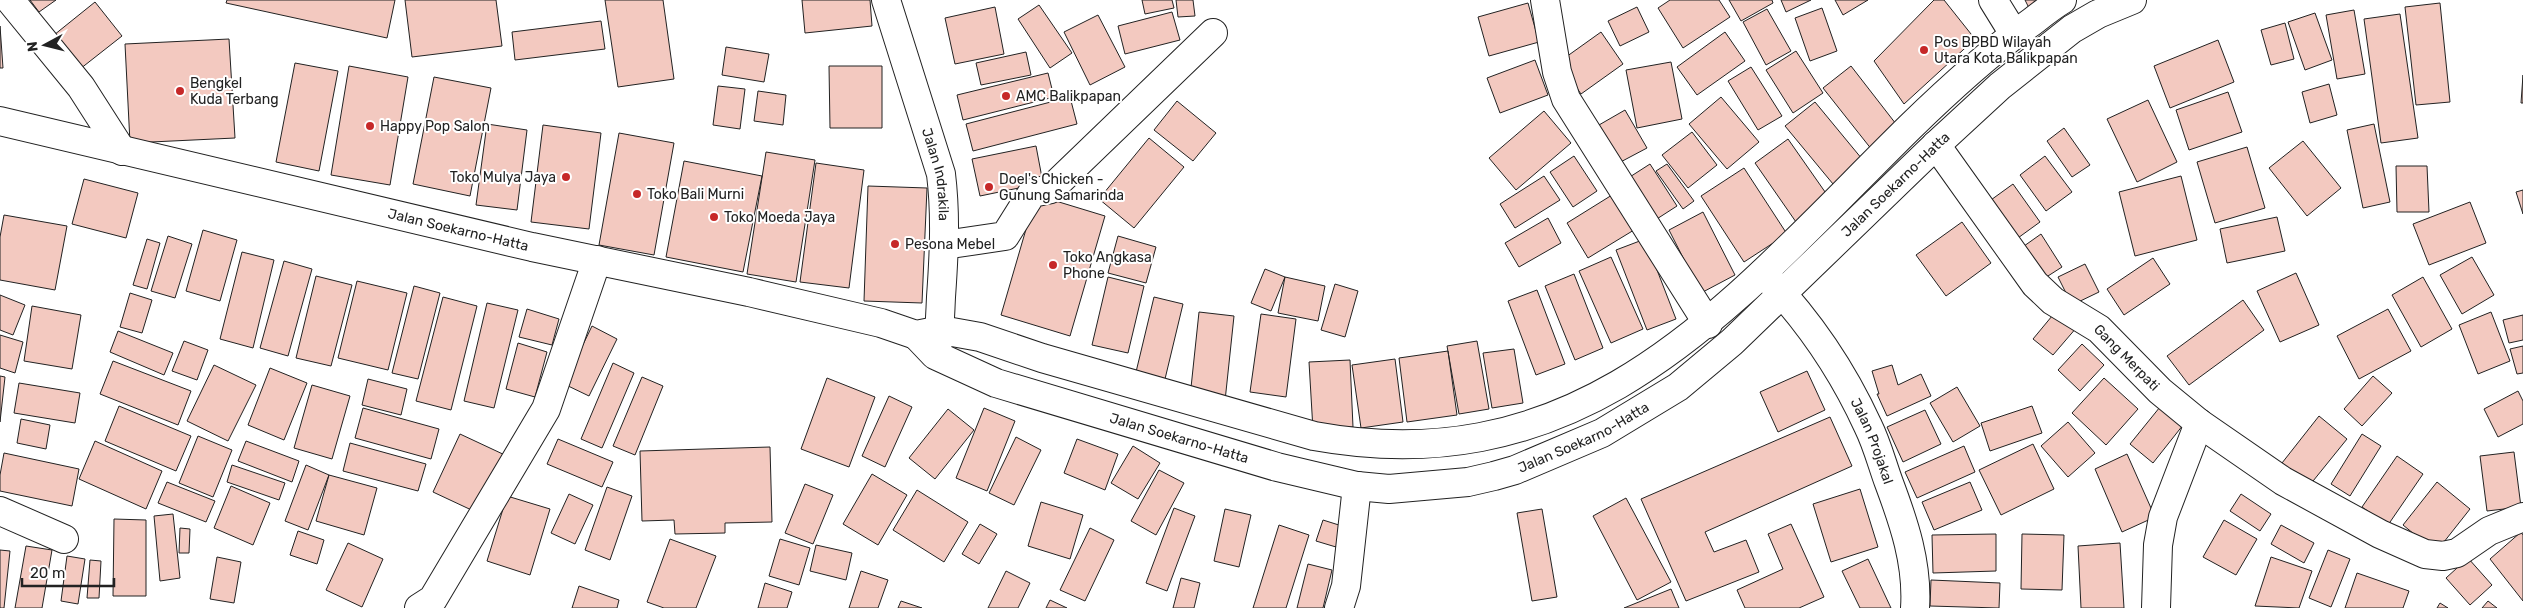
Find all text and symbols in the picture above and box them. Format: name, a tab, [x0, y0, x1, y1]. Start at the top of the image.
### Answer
north arrow	[20, 20, 70, 70]
place label: Pos BPBD Wilayah Utara Kota Balikpapan	[1934, 34, 2078, 67]
text: N	[24, 40, 42, 53]
marker: Pos BPBD Wilayah Utara Kota Balikpapan	[1918, 44, 1930, 56]
place label: Bengkel Kuda Terbang	[190, 75, 279, 108]
marker: Bengkel Kuda Terbang	[174, 85, 186, 97]
place label: AMC Balikpapan	[1016, 88, 1121, 105]
marker: AMC Balikpapan	[1000, 90, 1012, 102]
place label: Happy Pop Salon	[380, 118, 490, 135]
marker: Happy Pop Salon	[364, 120, 376, 132]
street label: Jalan Indrakila	[918, 126, 953, 221]
street label: Jalan Soekarno-Hatta	[1838, 128, 1953, 240]
place label: Toko Mulya Jaya	[450, 169, 556, 186]
marker: Toko Mulya Jaya	[560, 171, 572, 183]
place label: Doel's Chicken - Gunung Samarinda	[999, 171, 1124, 204]
marker: Doel's Chicken - Gunung Samarinda	[983, 181, 995, 193]
place label: Toko Bali Murni	[647, 186, 744, 203]
marker: Toko Bali Murni	[631, 188, 643, 200]
street label: Jalan Soekarno-Hatta	[386, 205, 530, 254]
place label: Toko Moeda Jaya	[724, 209, 835, 226]
marker: Toko Moeda Jaya	[708, 211, 720, 223]
place label: Pesona Mebel	[905, 236, 995, 253]
marker: Pesona Mebel	[889, 238, 901, 250]
place label: Toko Angkasa Phone	[1063, 249, 1152, 282]
marker: Toko Angkasa Phone	[1047, 259, 1059, 271]
street label: Gang Merpati	[2090, 320, 2163, 394]
street label: Jalan Projakal	[1847, 395, 1897, 486]
street label: Jalan Soekarno-Hatta	[1515, 398, 1652, 476]
street label: Jalan Soekarno-Hatta	[1108, 409, 1251, 467]
scale bar	[22, 556, 115, 588]
text: 20 m	[30, 564, 65, 582]

